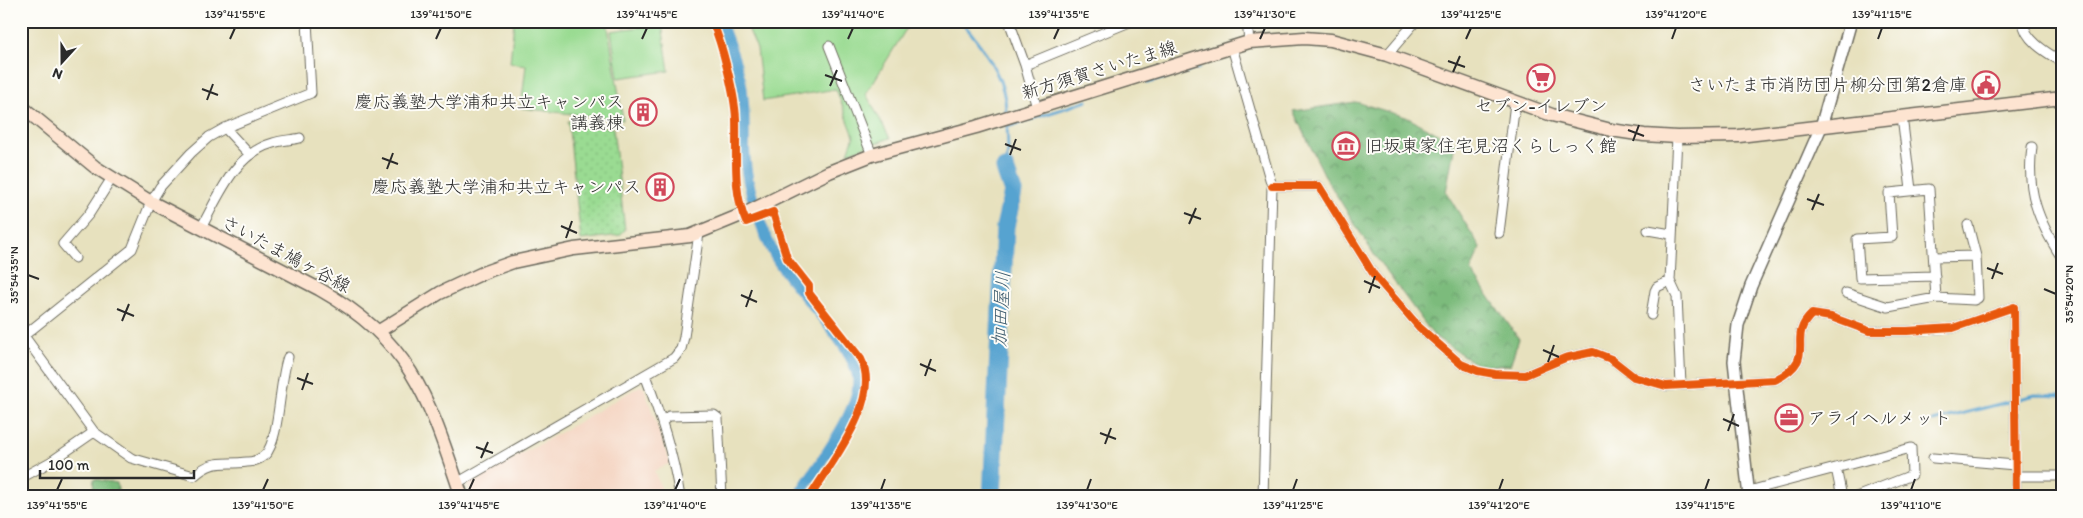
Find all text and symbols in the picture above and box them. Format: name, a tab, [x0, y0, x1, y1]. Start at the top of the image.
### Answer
text: 139°41'55"E	[205, 7, 266, 21]
text: 139°41'50"E	[410, 7, 472, 21]
text: 139°41'45"E	[616, 7, 678, 21]
text: 139°41'40"E	[822, 7, 885, 21]
text: 139°41'35"E	[1029, 7, 1090, 21]
text: 139°41'30"E	[1234, 7, 1296, 21]
text: 139°41'25"E	[1441, 7, 1502, 21]
text: 139°41'20"E	[1645, 7, 1707, 21]
text: 139°41'15"E	[1852, 7, 1912, 21]
street label: 新方須賀さいたま線	[1019, 36, 1179, 104]
north arrow	[38, 38, 88, 88]
supermarket icon: セブン-イレブン	[1526, 63, 1556, 93]
text: N	[50, 64, 65, 83]
public building icon: さいたま市消防団片柳分団第2倉庫	[1971, 70, 2001, 100]
place label: さいたま市消防団片柳分団第2倉庫	[1688, 74, 1967, 96]
place label: 慶応義塾大学浦和共立キャンパス 講義棟	[355, 91, 624, 134]
place label: セブン-イレブン	[1474, 95, 1608, 117]
building icon: 慶応義塾大学浦和共立キャンパス 講義棟	[628, 97, 658, 127]
museum icon: 旧坂東家住宅見沼くらしっく館	[1331, 131, 1361, 161]
place label: 旧坂東家住宅見沼くらしっく館	[1365, 135, 1617, 157]
building icon: 慶応義塾大学浦和共立キャンパス	[645, 172, 675, 202]
place label: 慶応義塾大学浦和共立キャンパス	[372, 176, 641, 198]
street label: さいたま鳩ヶ谷線	[218, 211, 354, 297]
text: 35°54'35"N	[7, 246, 21, 304]
text: 35°54'20"N	[2062, 265, 2076, 323]
water label: 加田屋川	[988, 270, 1014, 348]
office icon: アライヘルメット	[1774, 403, 1804, 433]
place label: アライヘルメット	[1808, 407, 1951, 429]
scale bar	[40, 448, 194, 480]
text: 100 m	[48, 456, 90, 474]
text: 139°41'55"E	[27, 498, 88, 512]
text: 139°41'50"E	[232, 498, 294, 512]
text: 139°41'45"E	[438, 498, 500, 512]
text: 139°41'40"E	[644, 498, 707, 512]
text: 139°41'35"E	[851, 498, 912, 512]
text: 139°41'30"E	[1056, 498, 1118, 512]
text: 139°41'25"E	[1263, 498, 1324, 512]
text: 139°41'20"E	[1468, 498, 1530, 512]
text: 139°41'15"E	[1675, 498, 1735, 512]
text: 139°41'10"E	[1881, 498, 1942, 512]

